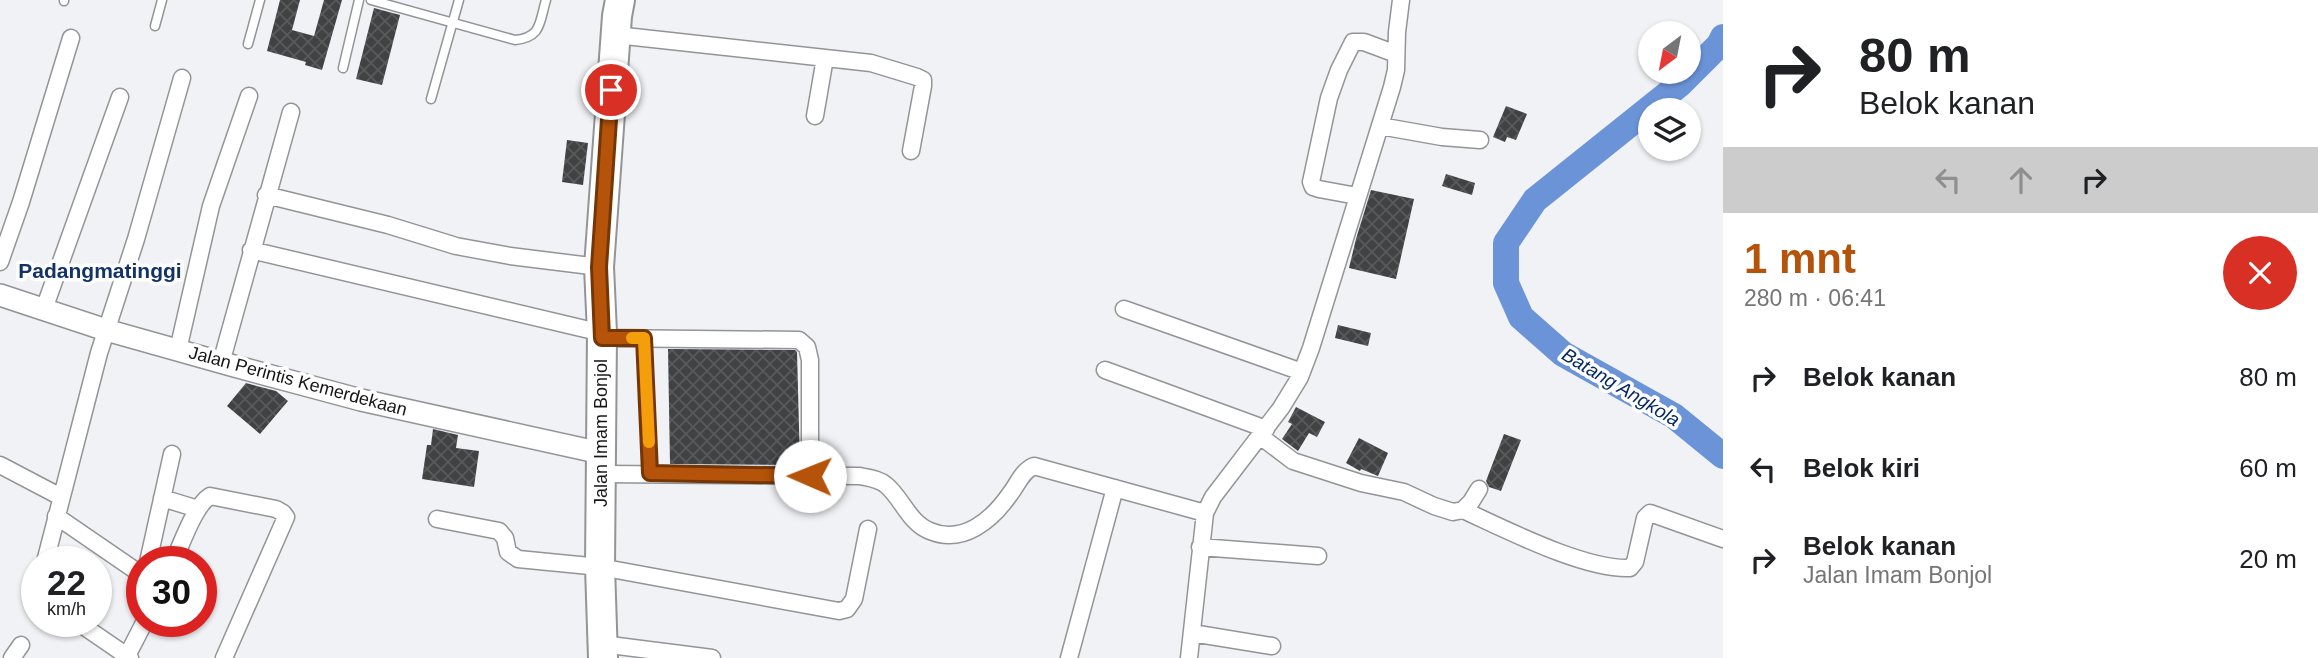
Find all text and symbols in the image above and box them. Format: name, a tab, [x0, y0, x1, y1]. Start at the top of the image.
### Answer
north arrow	[1638, 21, 1701, 84]
map controls	[1638, 21, 1701, 161]
icon: right	[1744, 28, 1835, 119]
text: 80 m	[1859, 28, 1971, 82]
pin	[581, 60, 641, 120]
icon: arrive	[592, 71, 630, 109]
text: Belok kanan	[1859, 85, 2035, 121]
button: layers	[1638, 98, 1701, 161]
icon: left	[1929, 161, 1967, 199]
icon: ahead	[2002, 161, 2040, 199]
icon: right	[2075, 161, 2113, 199]
text: 1 mnt	[1744, 235, 1856, 282]
button: close	[2223, 236, 2297, 310]
district label: Padangmatinggi	[18, 259, 182, 282]
text: 280 m · 06:41	[1744, 285, 1886, 311]
street label: Jalan Perintis Kemerdekaan	[187, 342, 409, 420]
water label: Batang Angkola	[1558, 344, 1684, 430]
street label: Jalan Imam Bonjol	[591, 359, 611, 507]
icon: right	[1744, 359, 1782, 397]
text: Belok kanan	[1803, 362, 1956, 392]
text: 80 m	[2239, 362, 2297, 392]
position arrow	[773, 439, 847, 513]
icon: left	[1744, 450, 1782, 488]
text: Belok kiri	[1803, 453, 1920, 483]
text: 60 m	[2239, 453, 2297, 483]
text: Belok kanan	[1803, 531, 1956, 561]
icon: right	[1744, 541, 1782, 579]
text: 20 m	[2239, 544, 2297, 574]
speed limit sign: 30	[126, 546, 217, 637]
text: Jalan Imam Bonjol	[1803, 562, 1992, 588]
text: 22	[47, 563, 86, 602]
text: km/h	[47, 599, 86, 619]

